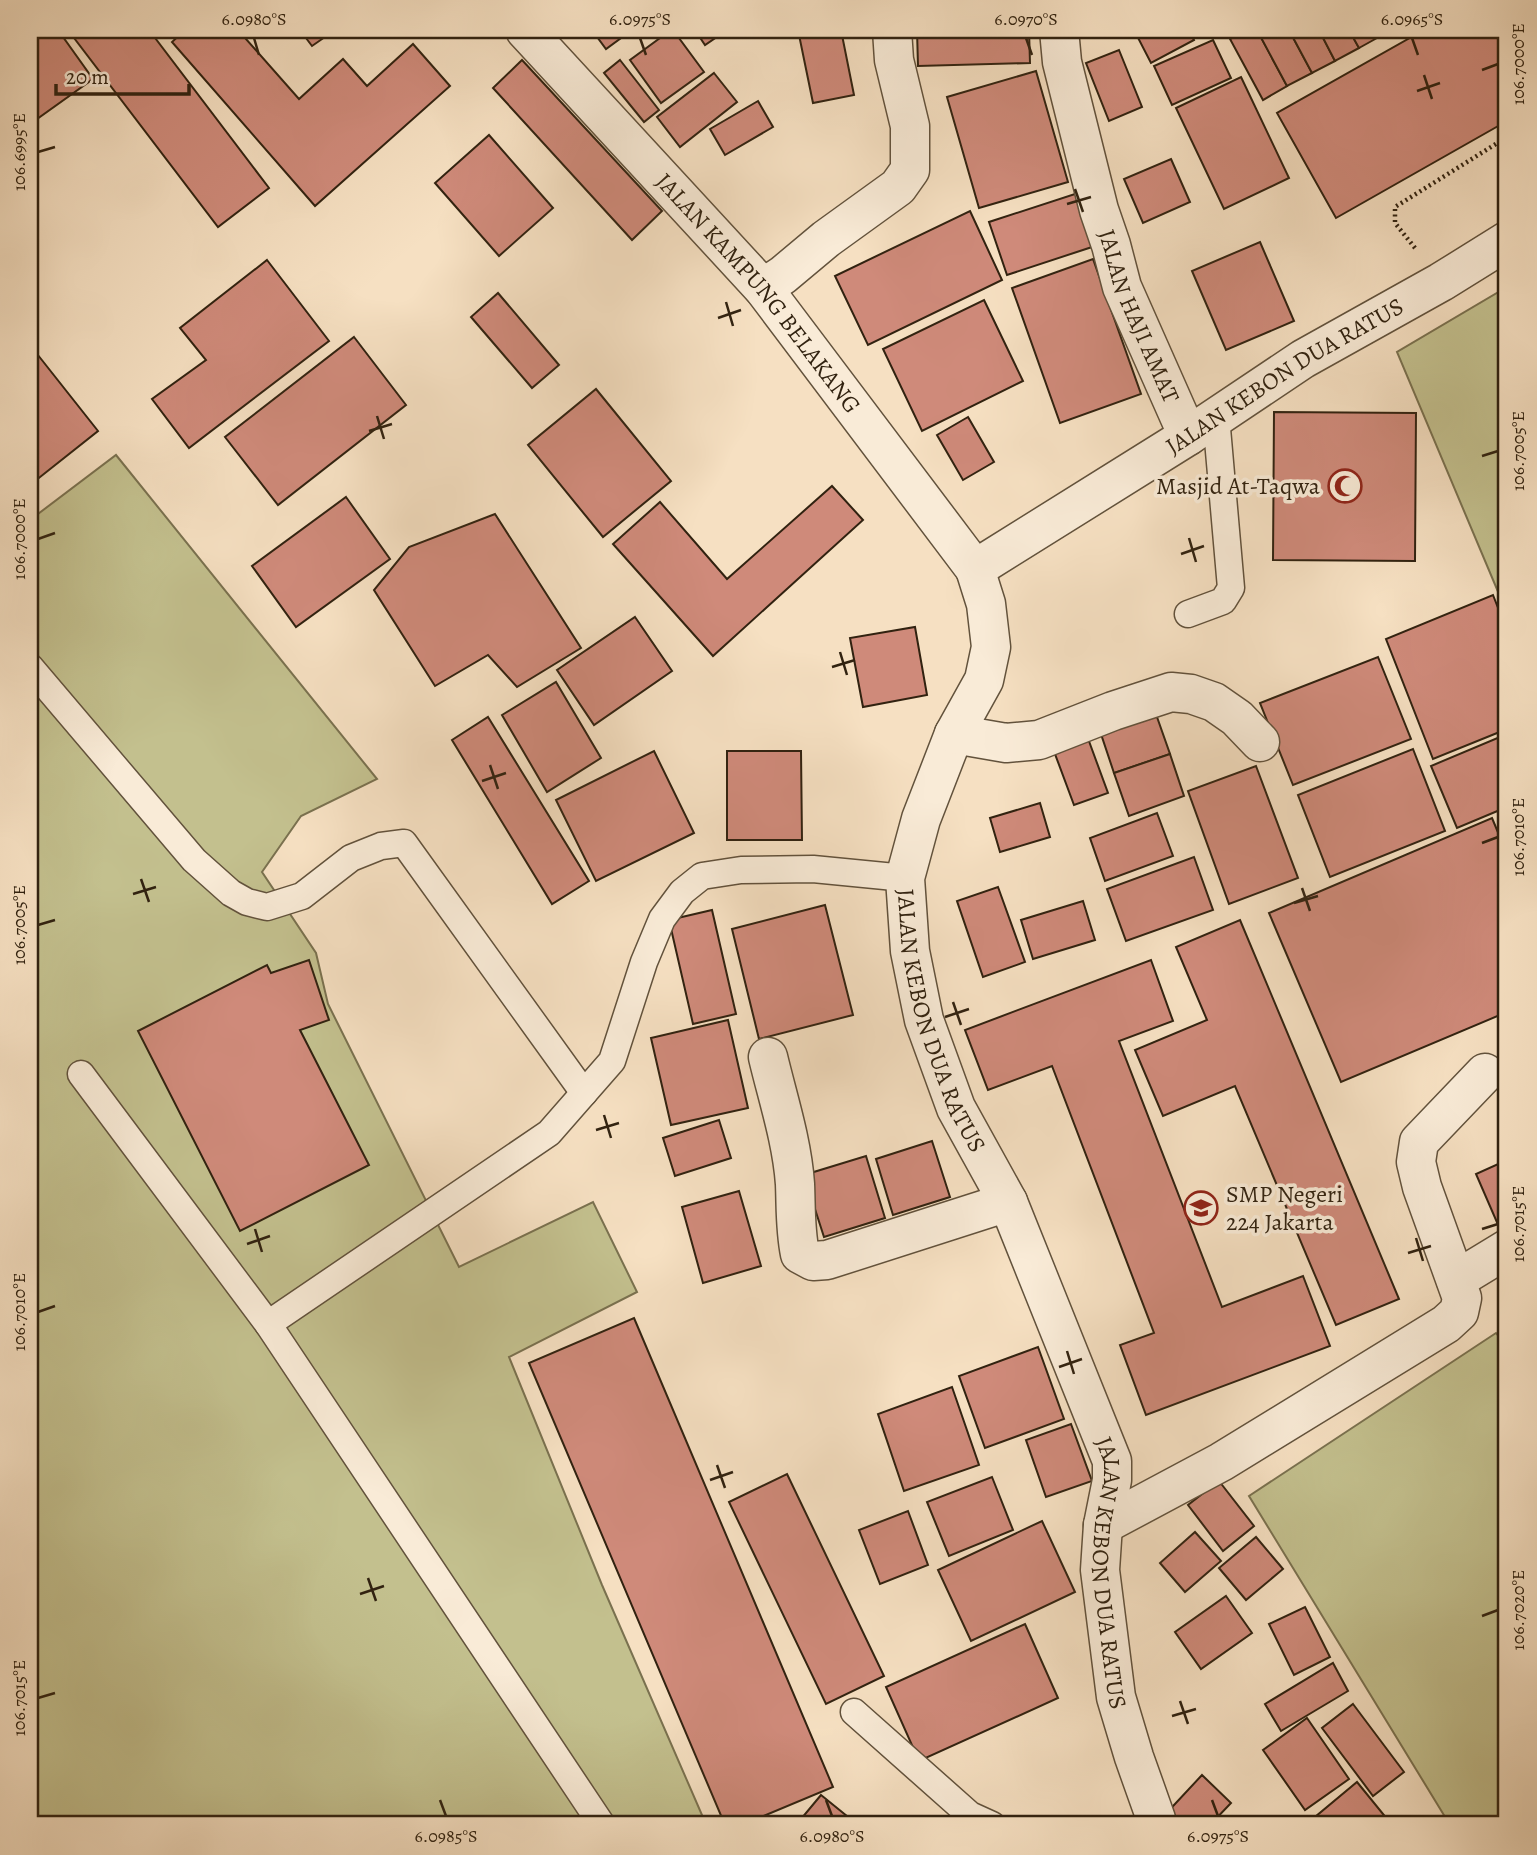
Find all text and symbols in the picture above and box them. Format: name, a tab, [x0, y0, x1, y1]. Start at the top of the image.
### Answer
text: 6.0980°S	[222, 7, 286, 31]
text: 6.0975°S	[609, 7, 671, 31]
text: 6.0970°S	[994, 7, 1058, 31]
text: 6.0965°S	[1381, 7, 1443, 31]
text: 106.7000°E	[1506, 23, 1530, 105]
scale bar	[56, 52, 189, 96]
text: 20 m	[66, 63, 109, 91]
text: 106.6995°E	[7, 113, 31, 191]
street label: JALAN KAMPUNG BELAKANG	[649, 166, 868, 420]
street label: JALAN HAJI AMAT	[1091, 225, 1187, 408]
street label: JALAN KEBON DUA RATUS	[1160, 290, 1409, 462]
text: 106.7005°E	[1506, 411, 1530, 491]
mosque icon: Masjid At-Taqwa	[1326, 467, 1364, 505]
place label: Masjid At-Taqwa	[1156, 470, 1321, 502]
text: 106.7000°E	[7, 498, 31, 580]
text: 106.7010°E	[1506, 798, 1530, 876]
text: 106.7005°E	[7, 885, 31, 965]
street label: JALAN KEBON DUA RATUS	[890, 888, 993, 1158]
place label: SMP Negeri 224 Jakarta	[1226, 1178, 1343, 1238]
text: 106.7015°E	[1506, 1186, 1530, 1262]
school or university icon: SMP Negeri 224 Jakarta	[1182, 1189, 1220, 1227]
text: 106.7010°E	[7, 1273, 31, 1351]
street label: JALAN KEBON DUA RATUS	[1084, 1432, 1135, 1713]
text: 106.7020°E	[1506, 1570, 1530, 1650]
text: 106.7015°E	[7, 1660, 31, 1736]
text: 6.0985°S	[414, 1824, 478, 1848]
text: 6.0980°S	[800, 1824, 864, 1848]
text: 6.0975°S	[1187, 1824, 1249, 1848]

